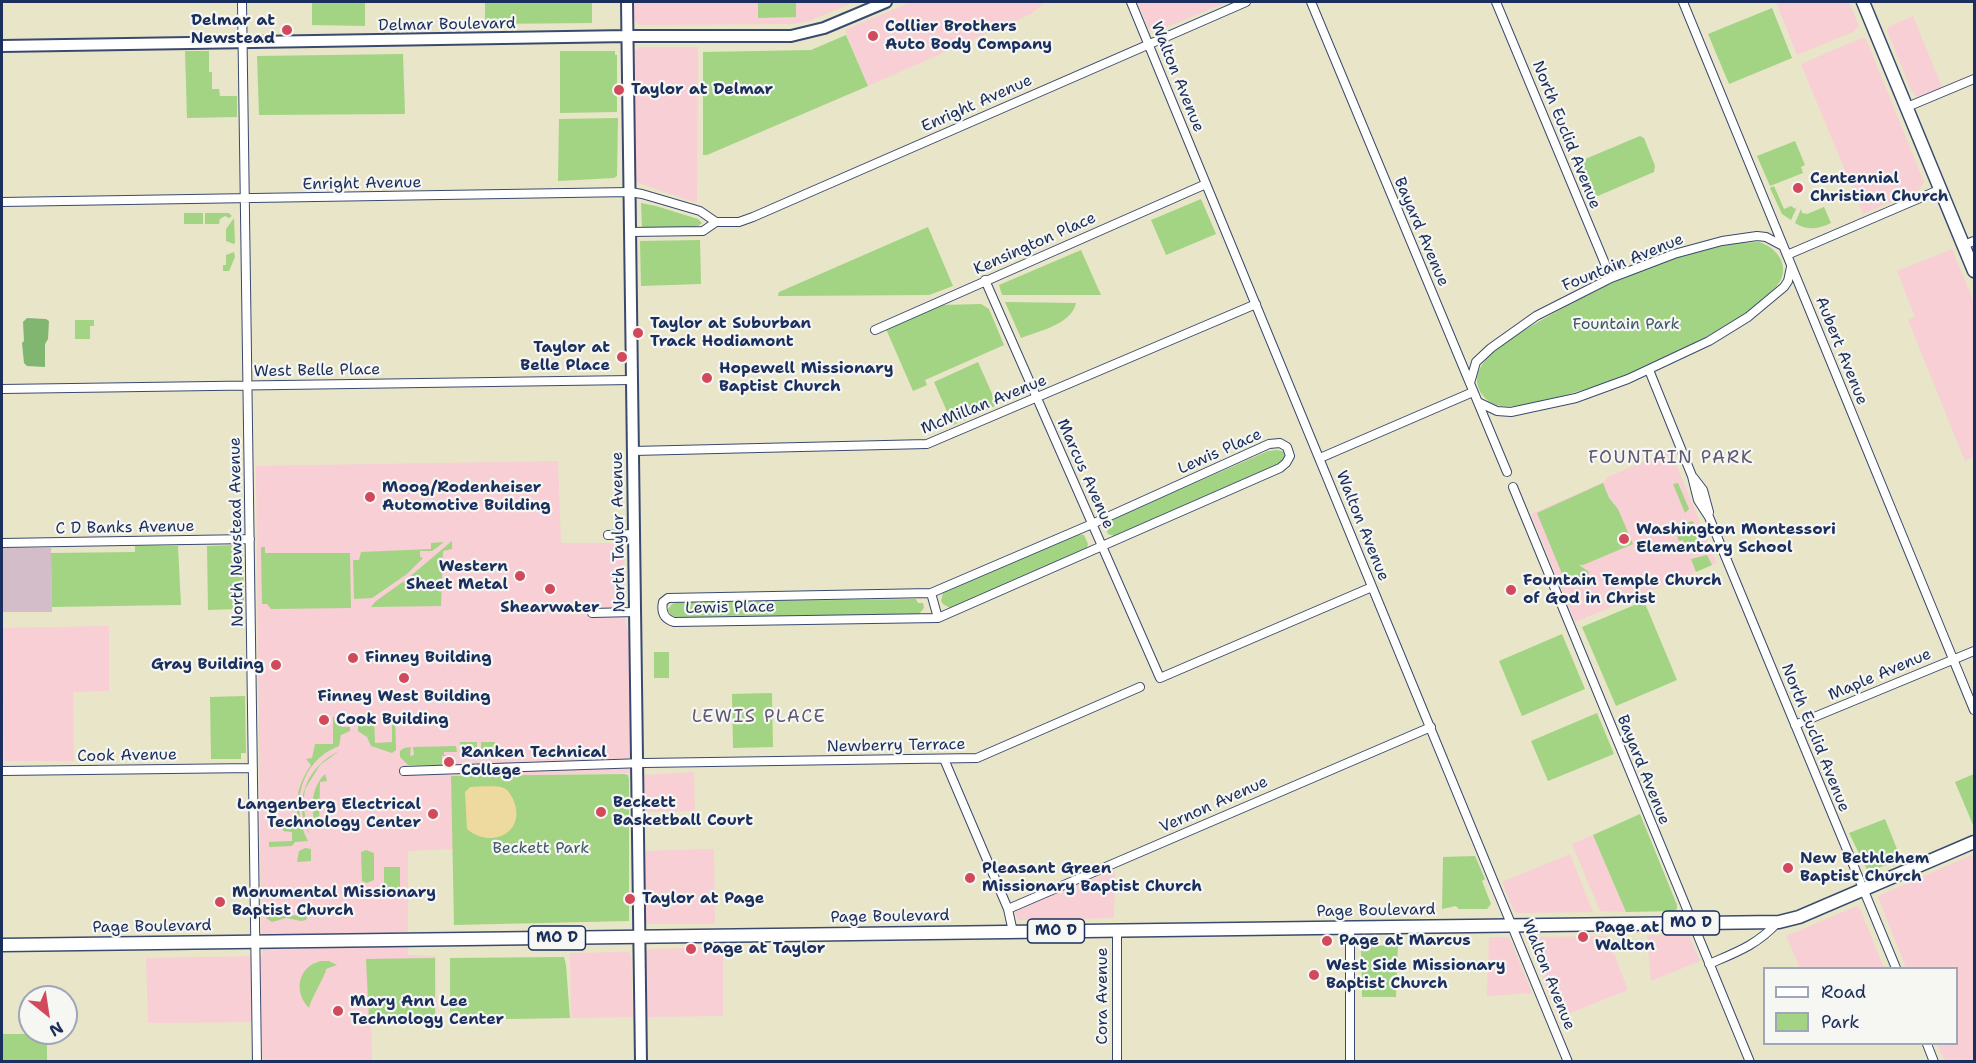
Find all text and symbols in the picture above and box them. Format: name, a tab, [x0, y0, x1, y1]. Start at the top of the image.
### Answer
place label: Delmar at Newstead	[191, 11, 275, 49]
street label: Delmar Boulevard	[378, 14, 516, 36]
place label: Collier Brothers Auto Body Company	[885, 17, 1052, 55]
street label: Walton Avenue	[1146, 19, 1208, 135]
marker: Delmar at Newstead	[280, 23, 294, 37]
marker: Collier Brothers Auto Body Company	[866, 29, 880, 43]
street label: North Euclid Avenue	[1527, 58, 1605, 212]
street label: Enright Avenue	[919, 71, 1035, 137]
place label: Taylor at Delmar	[631, 80, 773, 100]
marker: Taylor at Delmar	[612, 83, 626, 97]
place label: Centennial Christian Church	[1810, 169, 1948, 207]
street label: Enright Avenue	[302, 173, 422, 195]
street label: Bayard Avenue	[1389, 175, 1453, 289]
marker: Centennial Christian Church	[1791, 181, 1805, 195]
street label: Kensington Place	[971, 208, 1099, 280]
street label: Fountain Avenue	[1559, 230, 1687, 296]
street label: Aubert Avenue	[1811, 294, 1871, 408]
place label: Taylor at Suburban Track Hodiamont	[650, 314, 811, 352]
park label: Fountain Park	[1572, 315, 1680, 335]
marker: Taylor at Suburban Track Hodiamont	[631, 326, 645, 340]
place label: Taylor at Belle Place	[520, 338, 610, 376]
marker: Taylor at Belle Place	[615, 350, 629, 364]
place label: Hopewell Missionary Baptist Church	[719, 359, 894, 397]
street label: West Belle Place	[254, 360, 380, 382]
marker: Hopewell Missionary Baptist Church	[700, 371, 714, 385]
street label: McMillan Avenue	[918, 371, 1050, 439]
street label: Marcus Avenue	[1052, 416, 1118, 532]
street label: Lewis Place	[1175, 425, 1265, 479]
street label: North Newstead Avenue	[226, 437, 248, 627]
district label: FOUNTAIN PARK	[1588, 447, 1754, 469]
street label: North Taylor Avenue	[608, 451, 630, 613]
street label: Walton Avenue	[1331, 468, 1393, 584]
place label: Moog/Rodenheiser Automotive Building	[382, 478, 551, 516]
marker: Moog/Rodenheiser Automotive Building	[363, 490, 377, 504]
street label: C D Banks Avenue	[55, 517, 195, 539]
place label: Washington Montessori Elementary School	[1636, 520, 1836, 558]
marker: Washington Montessori Elementary School	[1617, 532, 1631, 546]
place label: Western Sheet Metal	[406, 557, 508, 595]
marker: Western Sheet Metal	[513, 569, 527, 583]
place label: Fountain Temple Church of God in Christ	[1523, 571, 1722, 609]
marker: Shearwater	[543, 582, 557, 596]
marker: Fountain Temple Church of God in Christ	[1504, 583, 1518, 597]
place label: Shearwater	[500, 598, 600, 618]
street label: Lewis Place	[685, 598, 775, 618]
street label: Maple Avenue	[1826, 645, 1934, 705]
place label: Finney Building	[365, 648, 492, 668]
marker: Finney Building	[346, 651, 360, 665]
place label: Gray Building	[151, 655, 264, 675]
marker: Gray Building	[269, 658, 283, 672]
street label: North Euclid Avenue	[1776, 661, 1854, 815]
marker: Finney West Building	[397, 671, 411, 685]
place label: Finney West Building	[317, 687, 491, 707]
district label: LEWIS PLACE	[692, 706, 826, 728]
place label: Cook Building	[336, 710, 449, 730]
street label: Bayard Avenue	[1612, 712, 1674, 828]
marker: Cook Building	[317, 713, 331, 727]
street label: Newberry Terrace	[826, 735, 966, 757]
place label: Ranken Technical College	[461, 743, 607, 781]
street label: Cook Avenue	[77, 746, 177, 766]
marker: Ranken Technical College	[442, 755, 456, 769]
street label: Vernon Avenue	[1157, 773, 1271, 837]
place label: Beckett Basketball Court	[613, 793, 753, 831]
place label: Langenberg Electrical Technology Center	[237, 795, 421, 833]
marker: Beckett Basketball Court	[594, 805, 608, 819]
marker: Langenberg Electrical Technology Center	[426, 807, 440, 821]
park label: Beckett Park	[493, 839, 589, 859]
place label: New Bethlehem Baptist Church	[1800, 849, 1929, 887]
place label: Pleasant Green Missionary Baptist Church	[982, 859, 1202, 897]
marker: New Bethlehem Baptist Church	[1781, 861, 1795, 875]
marker: Pleasant Green Missionary Baptist Church	[963, 871, 977, 885]
place label: Monumental Missionary Baptist Church	[232, 883, 436, 921]
place label: Taylor at Page	[642, 889, 764, 909]
marker: Taylor at Page	[623, 892, 637, 906]
marker: Monumental Missionary Baptist Church	[213, 895, 227, 909]
street label: Page Boulevard	[1316, 900, 1436, 922]
street label: Page Boulevard	[830, 906, 950, 928]
road number: MO D	[1662, 911, 1720, 935]
street label: Page Boulevard	[92, 916, 212, 938]
street label: Walton Avenue	[1517, 917, 1579, 1033]
place label: Page at Walton	[1595, 918, 1659, 956]
road number: MO D	[1028, 919, 1084, 943]
road number: MO D	[528, 926, 586, 950]
marker: Page at Walton	[1576, 930, 1590, 944]
place label: Page at Marcus	[1339, 931, 1471, 951]
marker: Page at Marcus	[1320, 934, 1334, 948]
place label: Page at Taylor	[703, 939, 825, 959]
marker: Page at Taylor	[684, 942, 698, 956]
street label: Cora Avenue	[1093, 947, 1113, 1045]
place label: West Side Missionary Baptist Church	[1326, 956, 1505, 994]
legend	[1763, 967, 1958, 1045]
marker: West Side Missionary Baptist Church	[1307, 968, 1321, 982]
text: Road	[1821, 980, 1866, 1004]
north arrow	[18, 985, 78, 1045]
place label: Mary Ann Lee Technology Center	[350, 992, 504, 1030]
marker: Mary Ann Lee Technology Center	[331, 1004, 345, 1018]
text: Park	[1821, 1010, 1860, 1034]
text: N	[46, 1017, 67, 1042]

